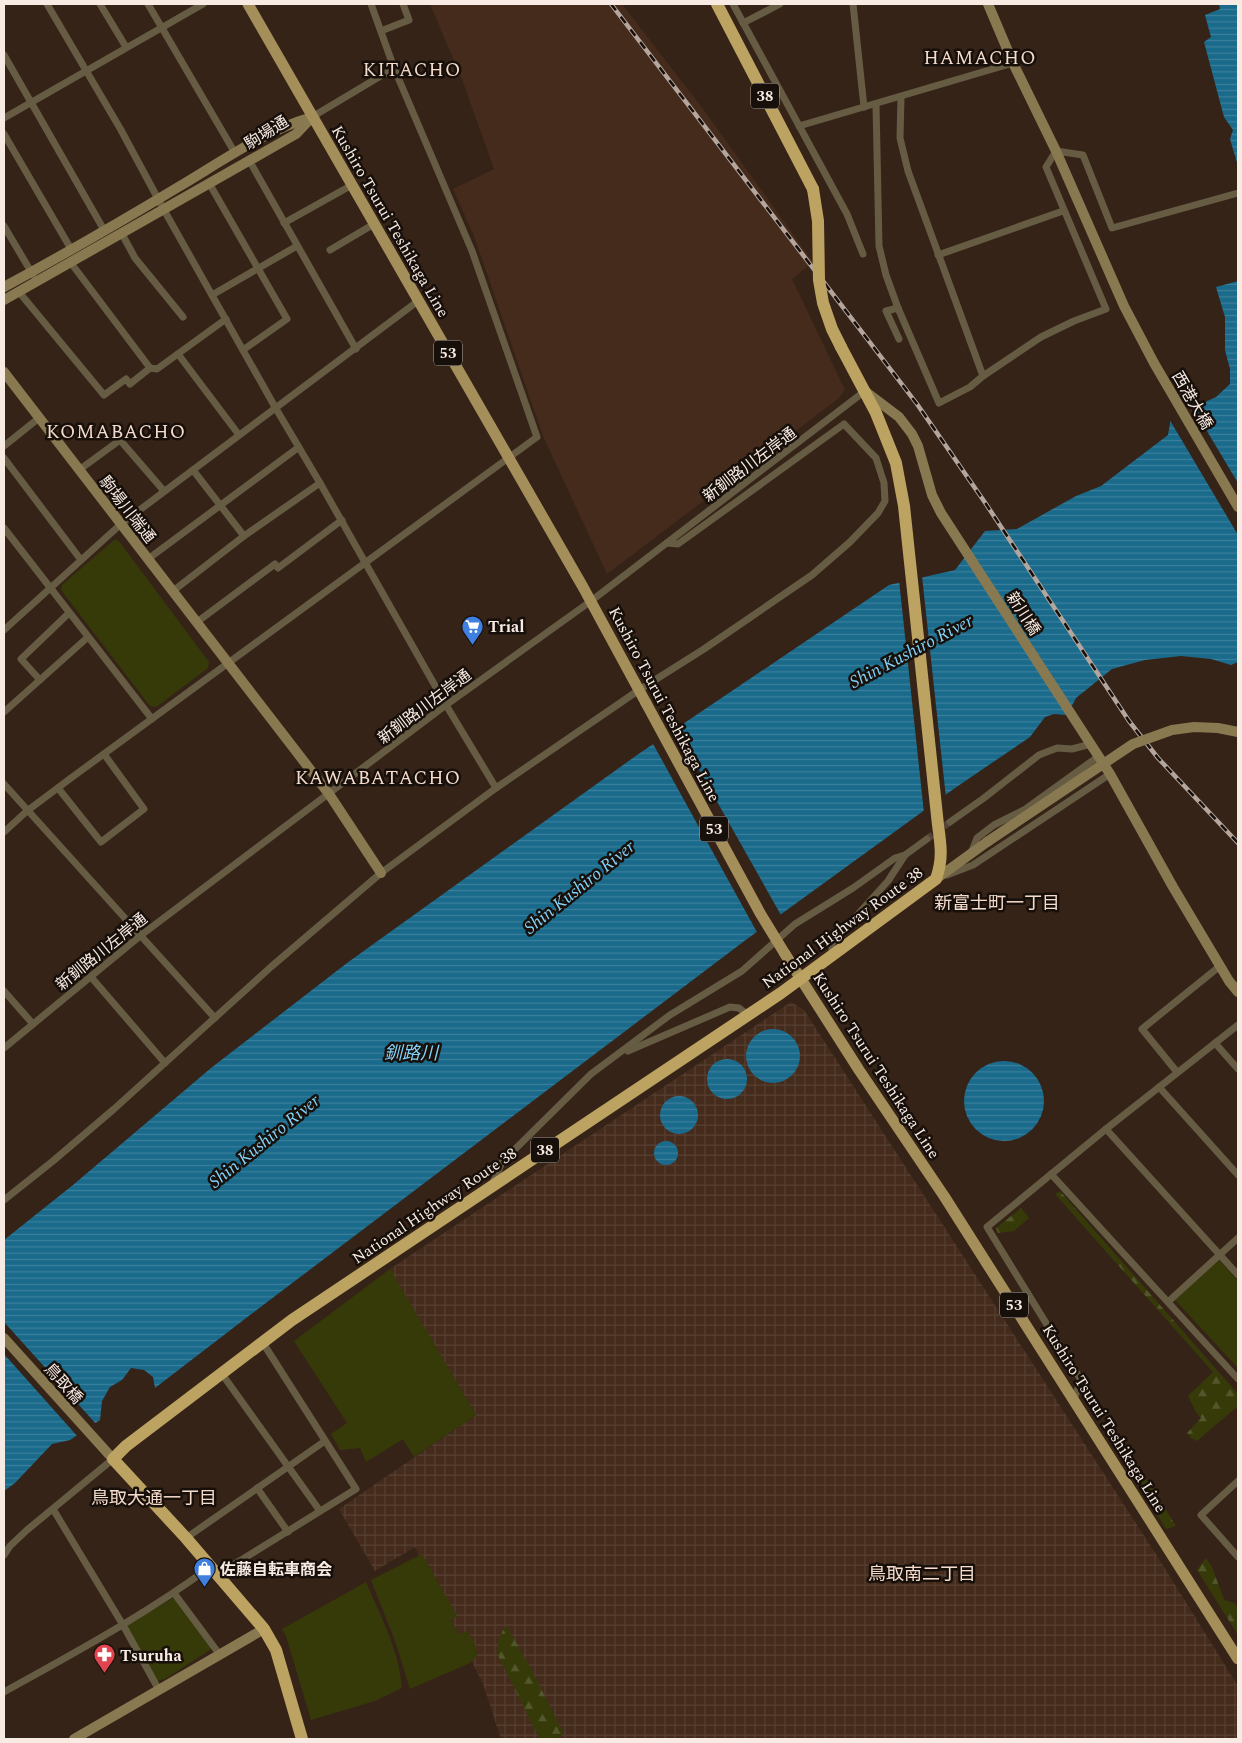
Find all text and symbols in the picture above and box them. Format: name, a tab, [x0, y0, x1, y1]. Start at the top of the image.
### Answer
district label: HAMACHO	[923, 44, 1037, 73]
district label: KITACHO	[363, 56, 461, 85]
road number: 38	[751, 84, 779, 108]
street label: 駒場通	[240, 110, 293, 156]
street label: Kushiro Tsurui Teshikaga Line	[325, 121, 455, 322]
road number: 53	[434, 340, 462, 366]
street label: 西港大橋	[1166, 367, 1219, 434]
district label: KOMABACHO	[46, 418, 186, 447]
street label: 新釧路川左岸通	[698, 422, 802, 508]
street label: 駒場川端通	[93, 471, 161, 549]
street label: 新川橋	[1000, 587, 1046, 640]
street label: Kushiro Tsurui Teshikaga Line	[602, 602, 726, 806]
water label: Shin Kushiro River	[845, 607, 979, 695]
supermarket icon: Trial	[460, 614, 484, 645]
place label: Trial	[488, 615, 524, 639]
street label: 新釧路川左岸通	[373, 664, 477, 750]
district label: KAWABATACHO	[295, 764, 461, 793]
road number: 53	[700, 816, 728, 842]
water label: Shin Kushiro River	[518, 833, 642, 941]
street label: National Highway Route 38	[757, 861, 928, 995]
district label: 新富士町一丁目	[934, 890, 1060, 917]
street label: 新釧路川左岸通	[51, 907, 153, 996]
street label: Kushiro Tsurui Teshikaga Line	[807, 967, 946, 1164]
water label: 釧路川	[384, 1040, 440, 1067]
water label: Shin Kushiro River	[203, 1087, 327, 1195]
road number: 38	[531, 1138, 559, 1162]
street label: National Highway Route 38	[347, 1142, 522, 1270]
road number: 53	[1000, 1292, 1028, 1318]
street label: Kushiro Tsurui Teshikaga Line	[1036, 1320, 1172, 1517]
street label: 鳥取橋	[38, 1358, 88, 1410]
district label: 鳥取大通一丁目	[91, 1485, 217, 1512]
shop icon: 佐藤自転車商会	[192, 1557, 216, 1588]
place label: 佐藤自転車商会	[219, 1558, 332, 1582]
district label: 鳥取南二丁目	[868, 1561, 976, 1588]
pharmacy icon: Tsuruha	[92, 1643, 116, 1674]
place label: Tsuruha	[120, 1644, 182, 1668]

